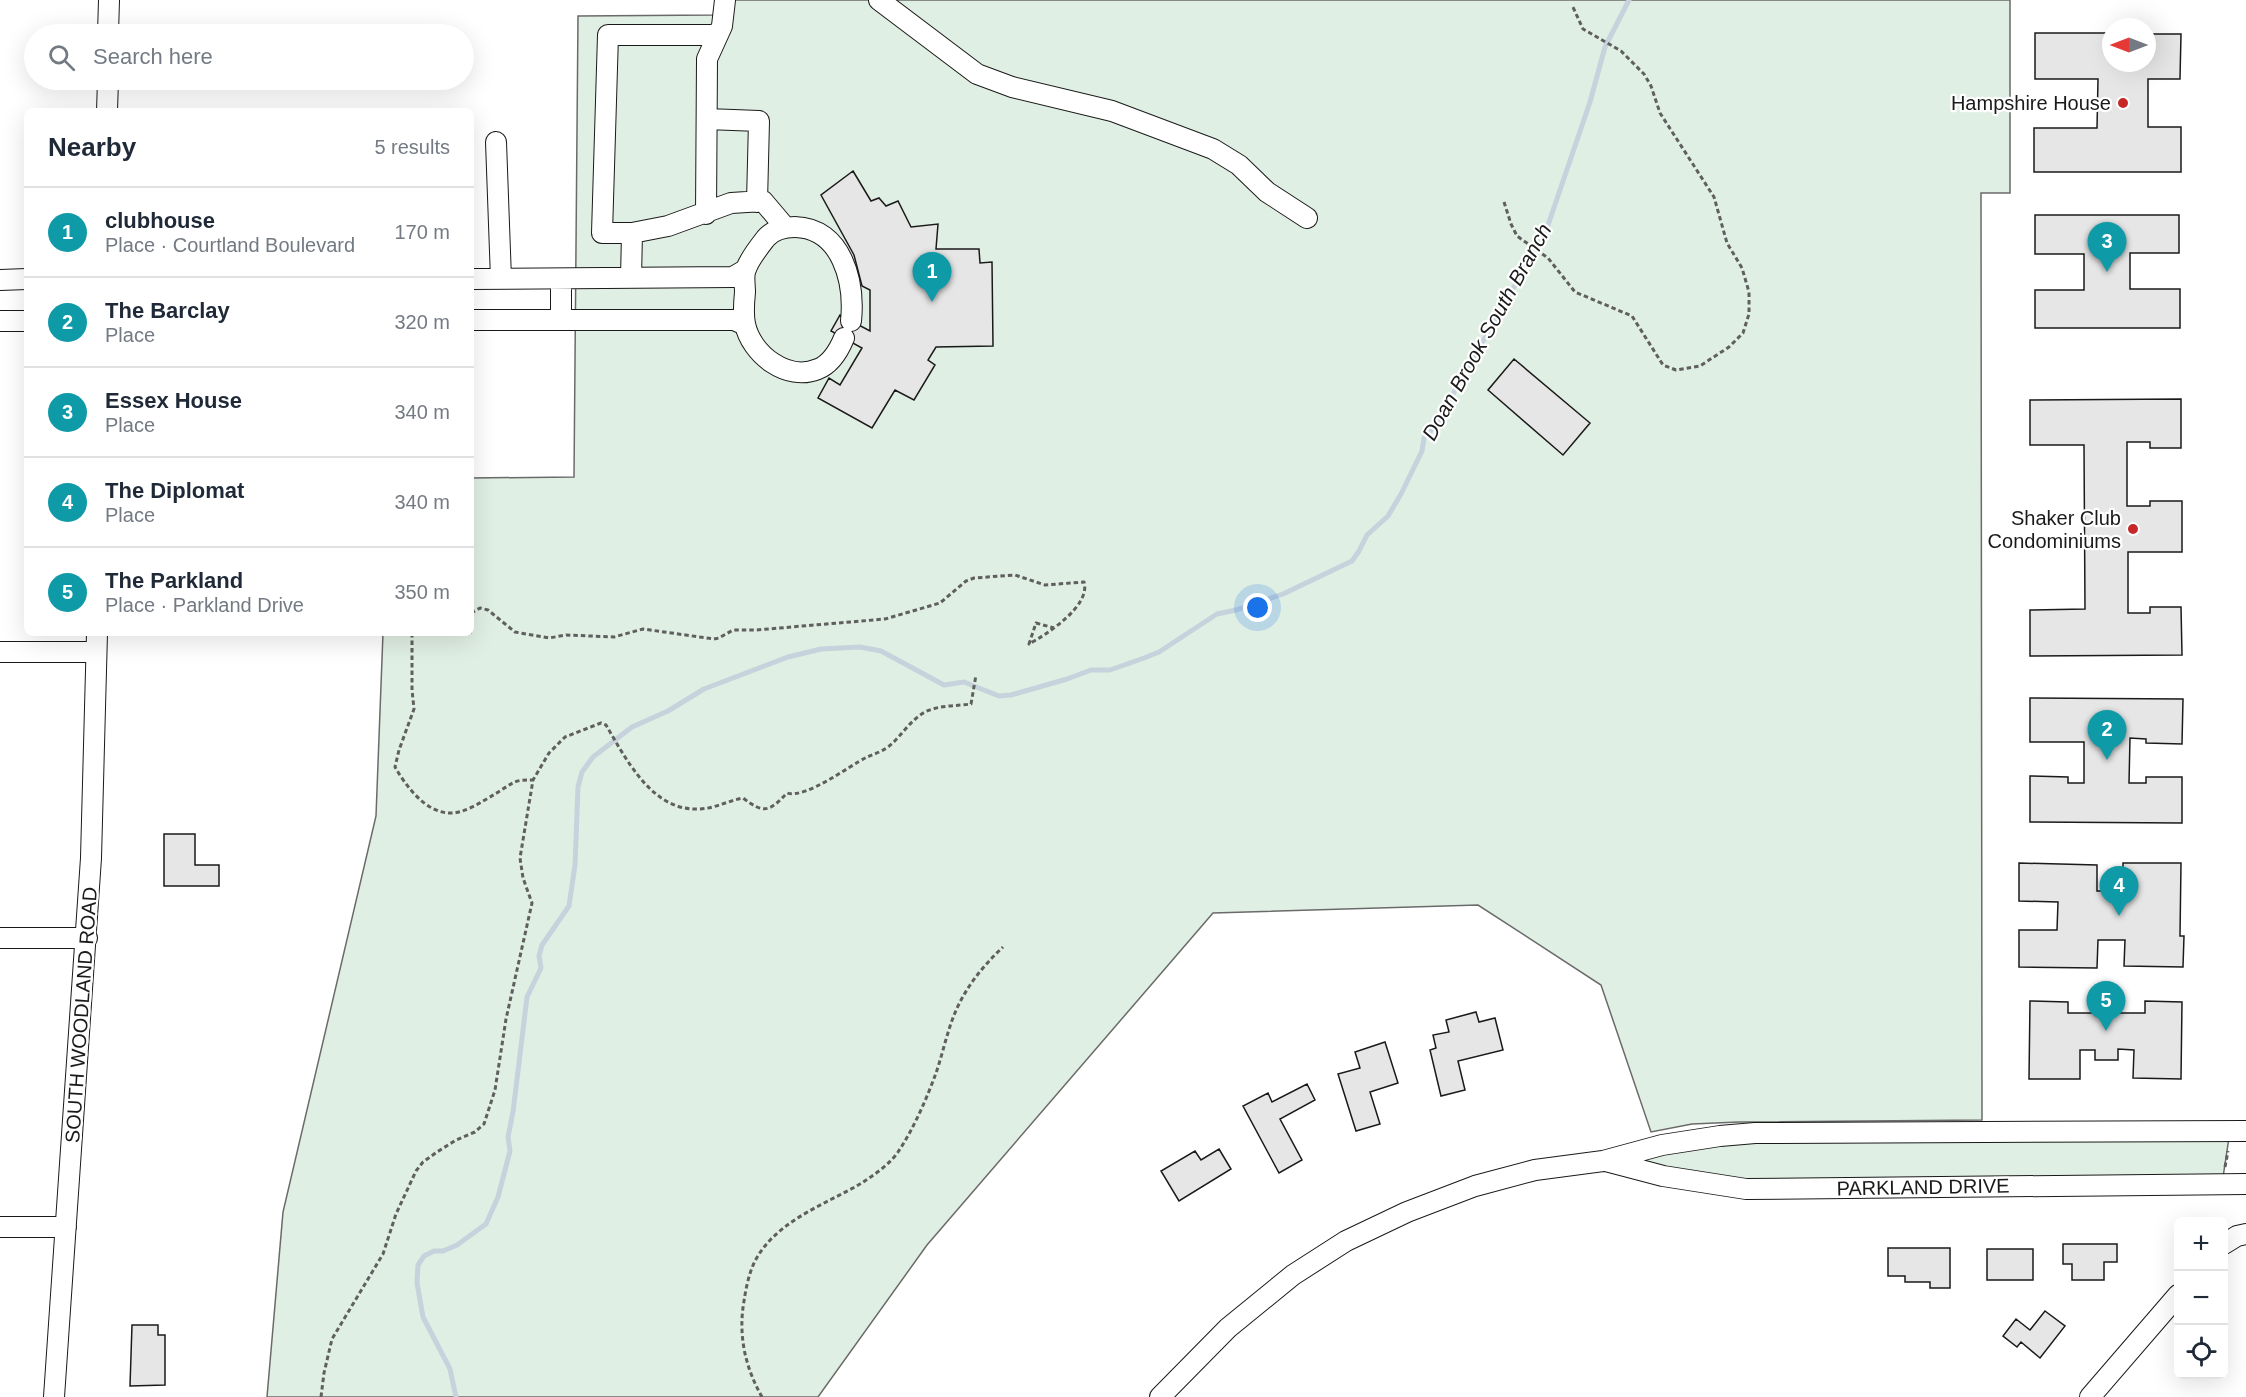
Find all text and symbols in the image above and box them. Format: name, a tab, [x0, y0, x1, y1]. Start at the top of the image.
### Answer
north arrow	[2102, 18, 2156, 72]
search box	[24, 24, 474, 90]
icon: search	[45, 41, 78, 74]
text: Search here	[93, 44, 213, 69]
place label: Hampshire House	[1951, 92, 2111, 114]
marker: Hampshire House	[2116, 96, 2130, 110]
text: Nearby	[48, 132, 136, 162]
text: 5 results	[374, 136, 450, 158]
text: clubhouse	[105, 208, 215, 233]
water label: Doan Brook South Branch	[1417, 219, 1556, 444]
text: 1	[62, 221, 73, 243]
text: 170 m	[394, 221, 450, 243]
pin: 3	[2088, 222, 2126, 272]
text: Place · Courtland Boulevard	[105, 234, 355, 256]
pin: 1	[912, 252, 952, 302]
text: The Barclay	[105, 298, 230, 323]
text: 2	[62, 311, 73, 333]
text: 320 m	[394, 311, 450, 333]
text: Place	[105, 324, 155, 346]
text: Essex House	[105, 388, 242, 413]
text: 3	[62, 401, 73, 423]
text: 340 m	[394, 401, 450, 423]
text: Place	[105, 414, 155, 436]
text: The Diplomat	[105, 478, 244, 503]
text: 4	[62, 491, 73, 513]
text: 340 m	[394, 491, 450, 513]
text: Place	[105, 504, 155, 526]
place label: Shaker Club Condominiums	[1988, 507, 2121, 552]
marker: Shaker Club Condominiums	[2126, 522, 2140, 536]
text: The Parkland	[105, 568, 243, 593]
text: 5	[62, 581, 73, 603]
text: 350 m	[394, 581, 450, 603]
your location	[1243, 593, 1272, 622]
text: Place · Parkland Drive	[105, 594, 304, 616]
pin: 2	[2088, 710, 2126, 760]
pin: 4	[2100, 866, 2138, 916]
street label: SOUTH WOODLAND ROAD	[61, 886, 101, 1144]
pin: 5	[2086, 982, 2126, 1031]
street label: PARKLAND DRIVE	[1836, 1174, 2010, 1200]
map controls	[2174, 1217, 2228, 1379]
button: +	[2174, 1217, 2228, 1271]
button: −	[2174, 1271, 2228, 1325]
button: locate	[2174, 1325, 2228, 1379]

